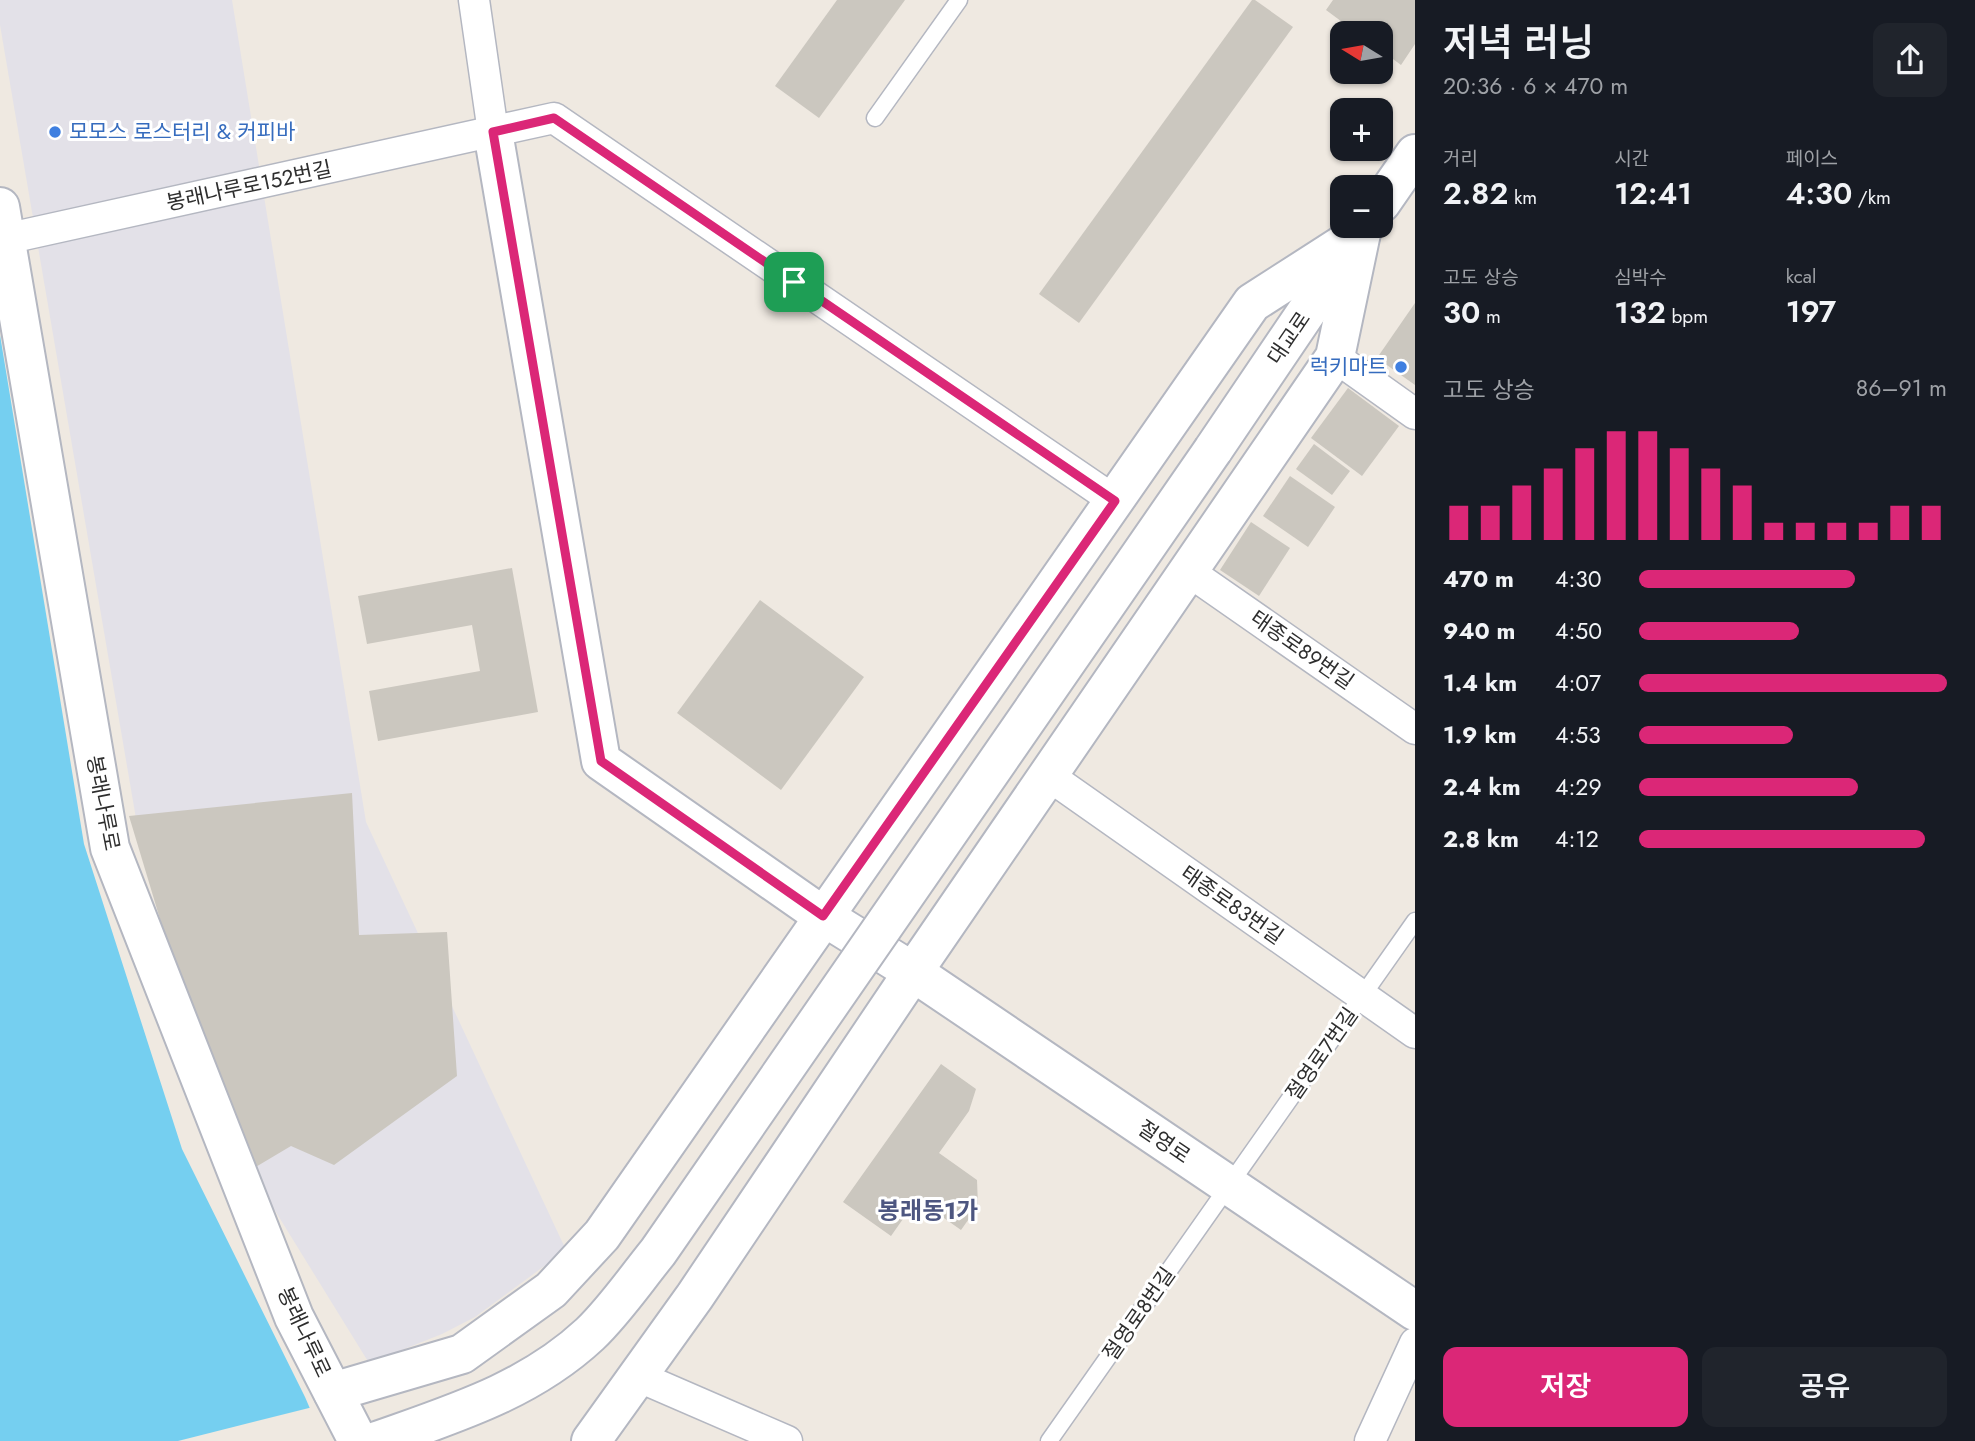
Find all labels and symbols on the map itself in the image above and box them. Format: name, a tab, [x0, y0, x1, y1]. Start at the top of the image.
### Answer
north arrow	[1330, 21, 1393, 84]
place label: 모모스 로스터리 & 커피바	[69, 117, 295, 147]
marker: 모모스 로스터리 & 커피바	[47, 124, 63, 140]
street label: 봉래나루로152번길	[163, 154, 335, 218]
pin	[764, 252, 824, 312]
street label: 대교로	[1260, 306, 1318, 370]
place label: 럭키마트	[1310, 352, 1387, 382]
marker: 럭키마트	[1393, 359, 1409, 375]
street label: 태종로89번길	[1244, 603, 1360, 697]
street label: 봉래나루로	[79, 753, 127, 853]
street label: 태종로83번길	[1174, 858, 1290, 952]
street label: 절영로7번길	[1279, 1001, 1365, 1107]
street label: 절영로	[1132, 1113, 1196, 1171]
district label: 봉래동1가	[878, 1193, 978, 1228]
street label: 절영로8번길	[1096, 1261, 1182, 1367]
street label: 봉래나루로	[270, 1282, 338, 1382]

